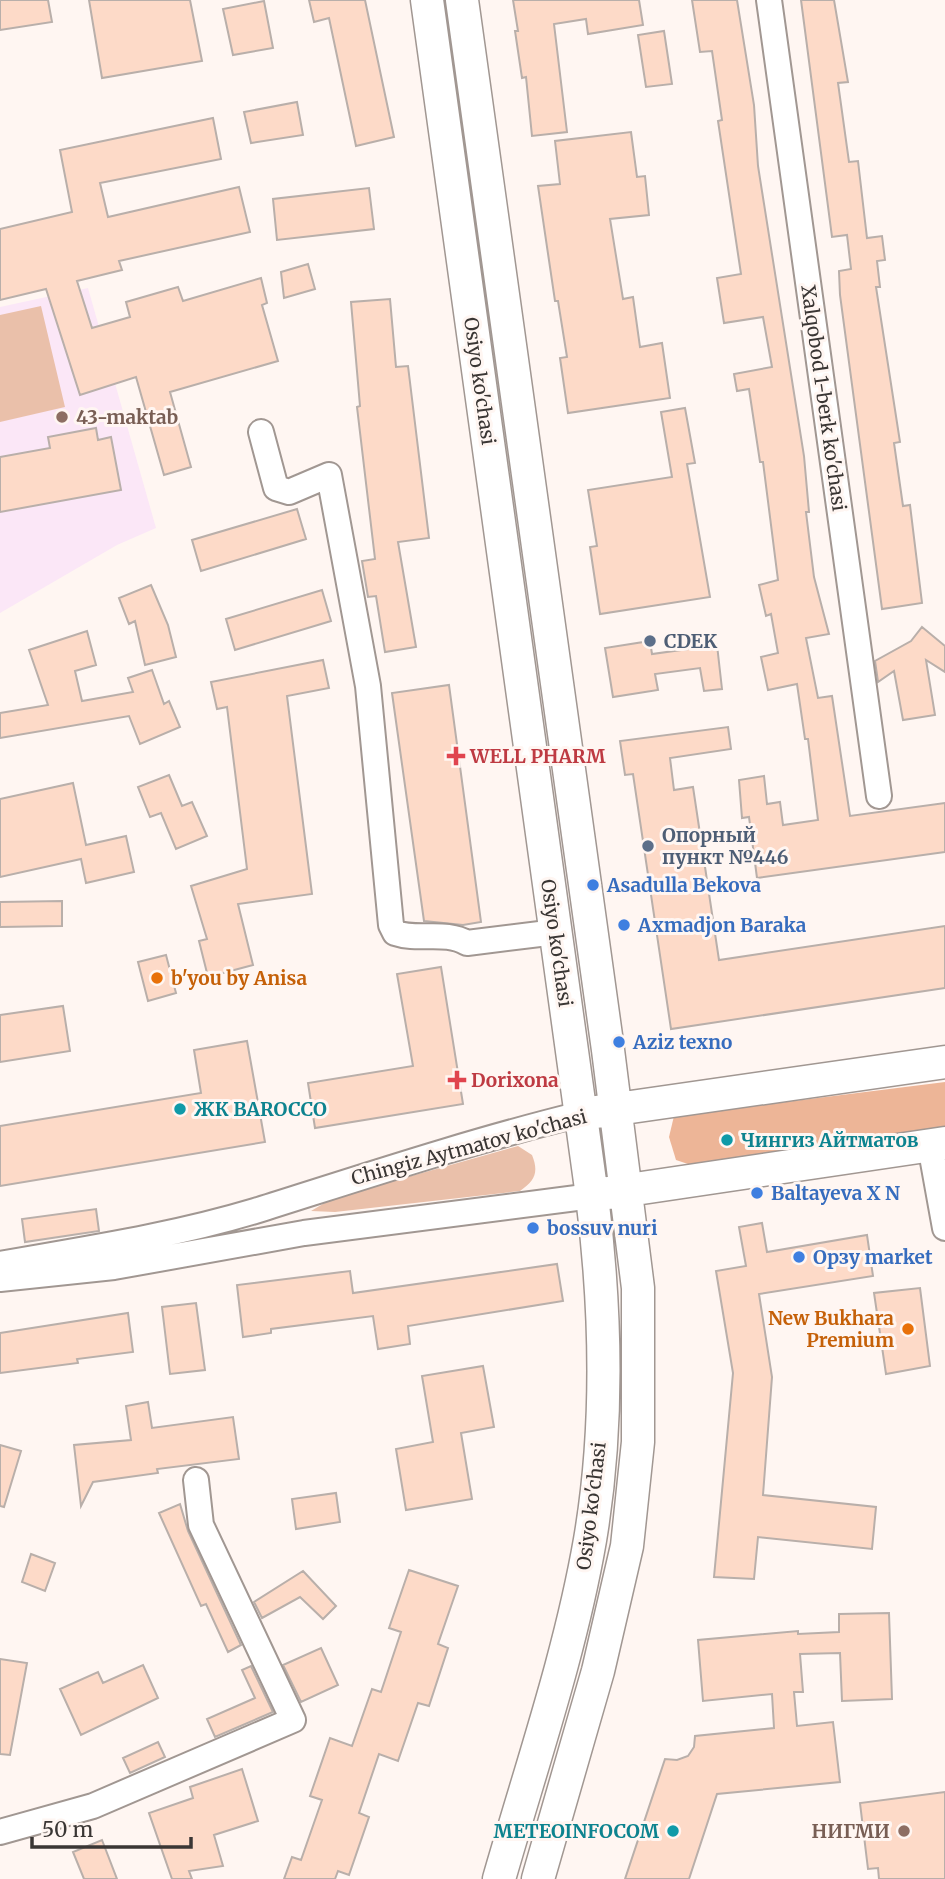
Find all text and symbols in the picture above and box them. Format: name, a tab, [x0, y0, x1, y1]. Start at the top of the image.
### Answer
street label: Xalqobod 1-berk ko'chasi	[796, 283, 852, 513]
street label: Osiyo ko'chasi	[459, 316, 501, 446]
place label: 43-maktab	[76, 405, 179, 429]
marker: 43-maktab	[54, 409, 70, 425]
place label: CDEK	[664, 629, 718, 653]
marker: CDEK	[642, 633, 658, 649]
place label: WELL PHARM	[469, 744, 606, 768]
marker: WELL PHARM	[448, 748, 464, 764]
place label: Опорный пункт №446	[662, 823, 788, 869]
marker: Опорный пункт №446	[640, 838, 656, 854]
place label: Asadulla Bekova	[606, 873, 761, 897]
marker: Asadulla Bekova	[585, 877, 601, 893]
street label: Osiyo ko'chasi	[536, 878, 578, 1008]
place label: Axmadjon Baraka	[637, 913, 807, 937]
marker: Axmadjon Baraka	[616, 917, 632, 933]
place label: b'you by Anisa	[171, 966, 308, 990]
marker: b'you by Anisa	[149, 970, 165, 986]
place label: Aziz texno	[632, 1030, 732, 1054]
marker: Aziz texno	[611, 1034, 627, 1050]
place label: Dorixona	[471, 1068, 559, 1092]
marker: Dorixona	[449, 1072, 465, 1088]
place label: ЖК BAROCCO	[194, 1097, 327, 1121]
marker: ЖК BAROCCO	[172, 1101, 188, 1117]
street label: Chingiz Aytmatov ko'chasi	[349, 1104, 589, 1190]
place label: Чингиз Айтматов	[741, 1128, 919, 1152]
marker: Чингиз Айтматов	[719, 1132, 735, 1148]
place label: Baltayeva X N	[771, 1181, 900, 1205]
marker: Baltayeva X N	[749, 1185, 765, 1201]
place label: bossuv nuri	[547, 1216, 658, 1240]
marker: bossuv nuri	[525, 1220, 541, 1236]
place label: Орзу market	[813, 1245, 933, 1269]
marker: Орзу market	[791, 1249, 807, 1265]
place label: New Bukhara Premium	[768, 1306, 894, 1352]
marker: New Bukhara Premium	[900, 1321, 916, 1337]
street label: Osiyo ko'chasi	[571, 1441, 611, 1571]
scale bar	[32, 1806, 191, 1850]
text: 50 m	[42, 1816, 93, 1843]
place label: METEOINFOCOM	[494, 1819, 660, 1843]
place label: НИГМИ	[812, 1819, 890, 1843]
marker: METEOINFOCOM	[665, 1823, 681, 1839]
marker: НИГМИ	[896, 1823, 912, 1839]

